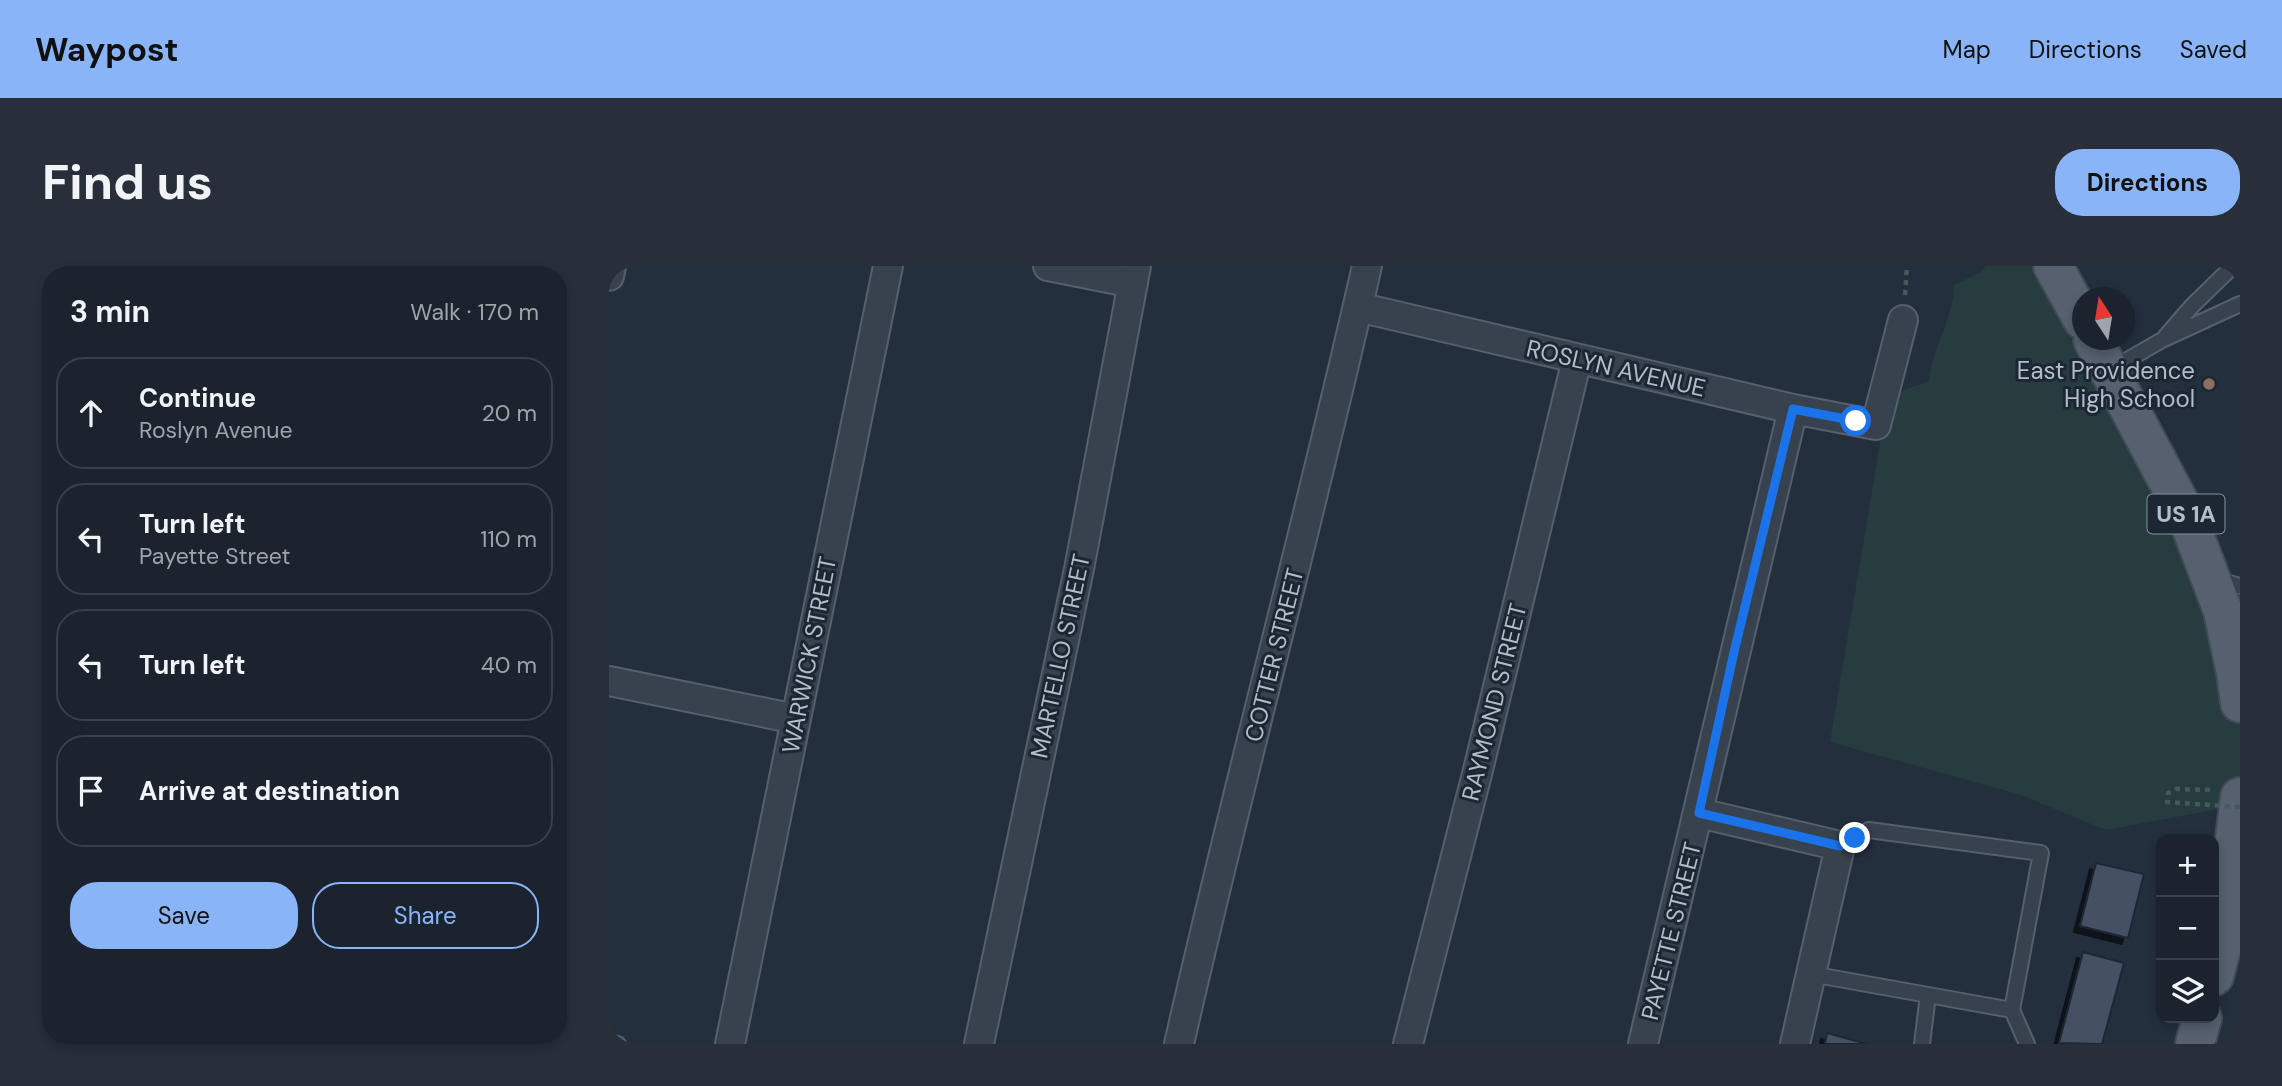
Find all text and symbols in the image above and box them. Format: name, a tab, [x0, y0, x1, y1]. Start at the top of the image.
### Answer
text: Waypost	[35, 28, 178, 71]
text: Map	[1943, 34, 1991, 65]
text: Directions	[2029, 34, 2142, 65]
text: Saved	[2180, 34, 2247, 65]
button: Directions	[2055, 149, 2240, 216]
text: Find us	[42, 150, 213, 214]
north arrow	[2072, 287, 2135, 350]
text: 3 min	[70, 292, 150, 331]
text: Walk · 170 m	[410, 297, 539, 327]
street label: ROSLYN AVENUE	[1523, 332, 1709, 404]
place label: East Providence High School	[2017, 355, 2195, 414]
marker: East Providence High School	[2201, 376, 2217, 392]
text: Continue	[139, 381, 256, 415]
icon: ahead	[72, 394, 110, 432]
text: 20 m	[482, 398, 537, 428]
route start	[1840, 405, 1871, 436]
text: Roslyn Avenue	[139, 415, 293, 445]
road number: US 1A	[2147, 495, 2225, 534]
text: Turn left	[139, 507, 246, 541]
icon: left	[72, 520, 110, 558]
text: 110 m	[480, 524, 537, 554]
text: Payette Street	[139, 541, 290, 571]
street label: MARTELLO STREET	[1023, 551, 1097, 761]
street label: WARWICK STREET	[775, 554, 843, 756]
street label: COTTER STREET	[1237, 565, 1311, 745]
street label: RAYMOND STREET	[1454, 600, 1534, 804]
icon: left	[72, 646, 110, 684]
text: Turn left	[139, 648, 246, 682]
text: 40 m	[481, 650, 537, 680]
icon: arrive	[72, 772, 110, 810]
text: Arrive at destination	[139, 774, 400, 808]
route end	[1839, 822, 1870, 853]
map controls	[2156, 834, 2219, 1023]
button: +	[2156, 834, 2219, 897]
street label: PAYETTE STREET	[1634, 839, 1708, 1023]
button: Save	[70, 882, 298, 949]
button: Share	[312, 882, 539, 949]
button: −	[2156, 897, 2219, 960]
button: layers	[2156, 960, 2219, 1023]

